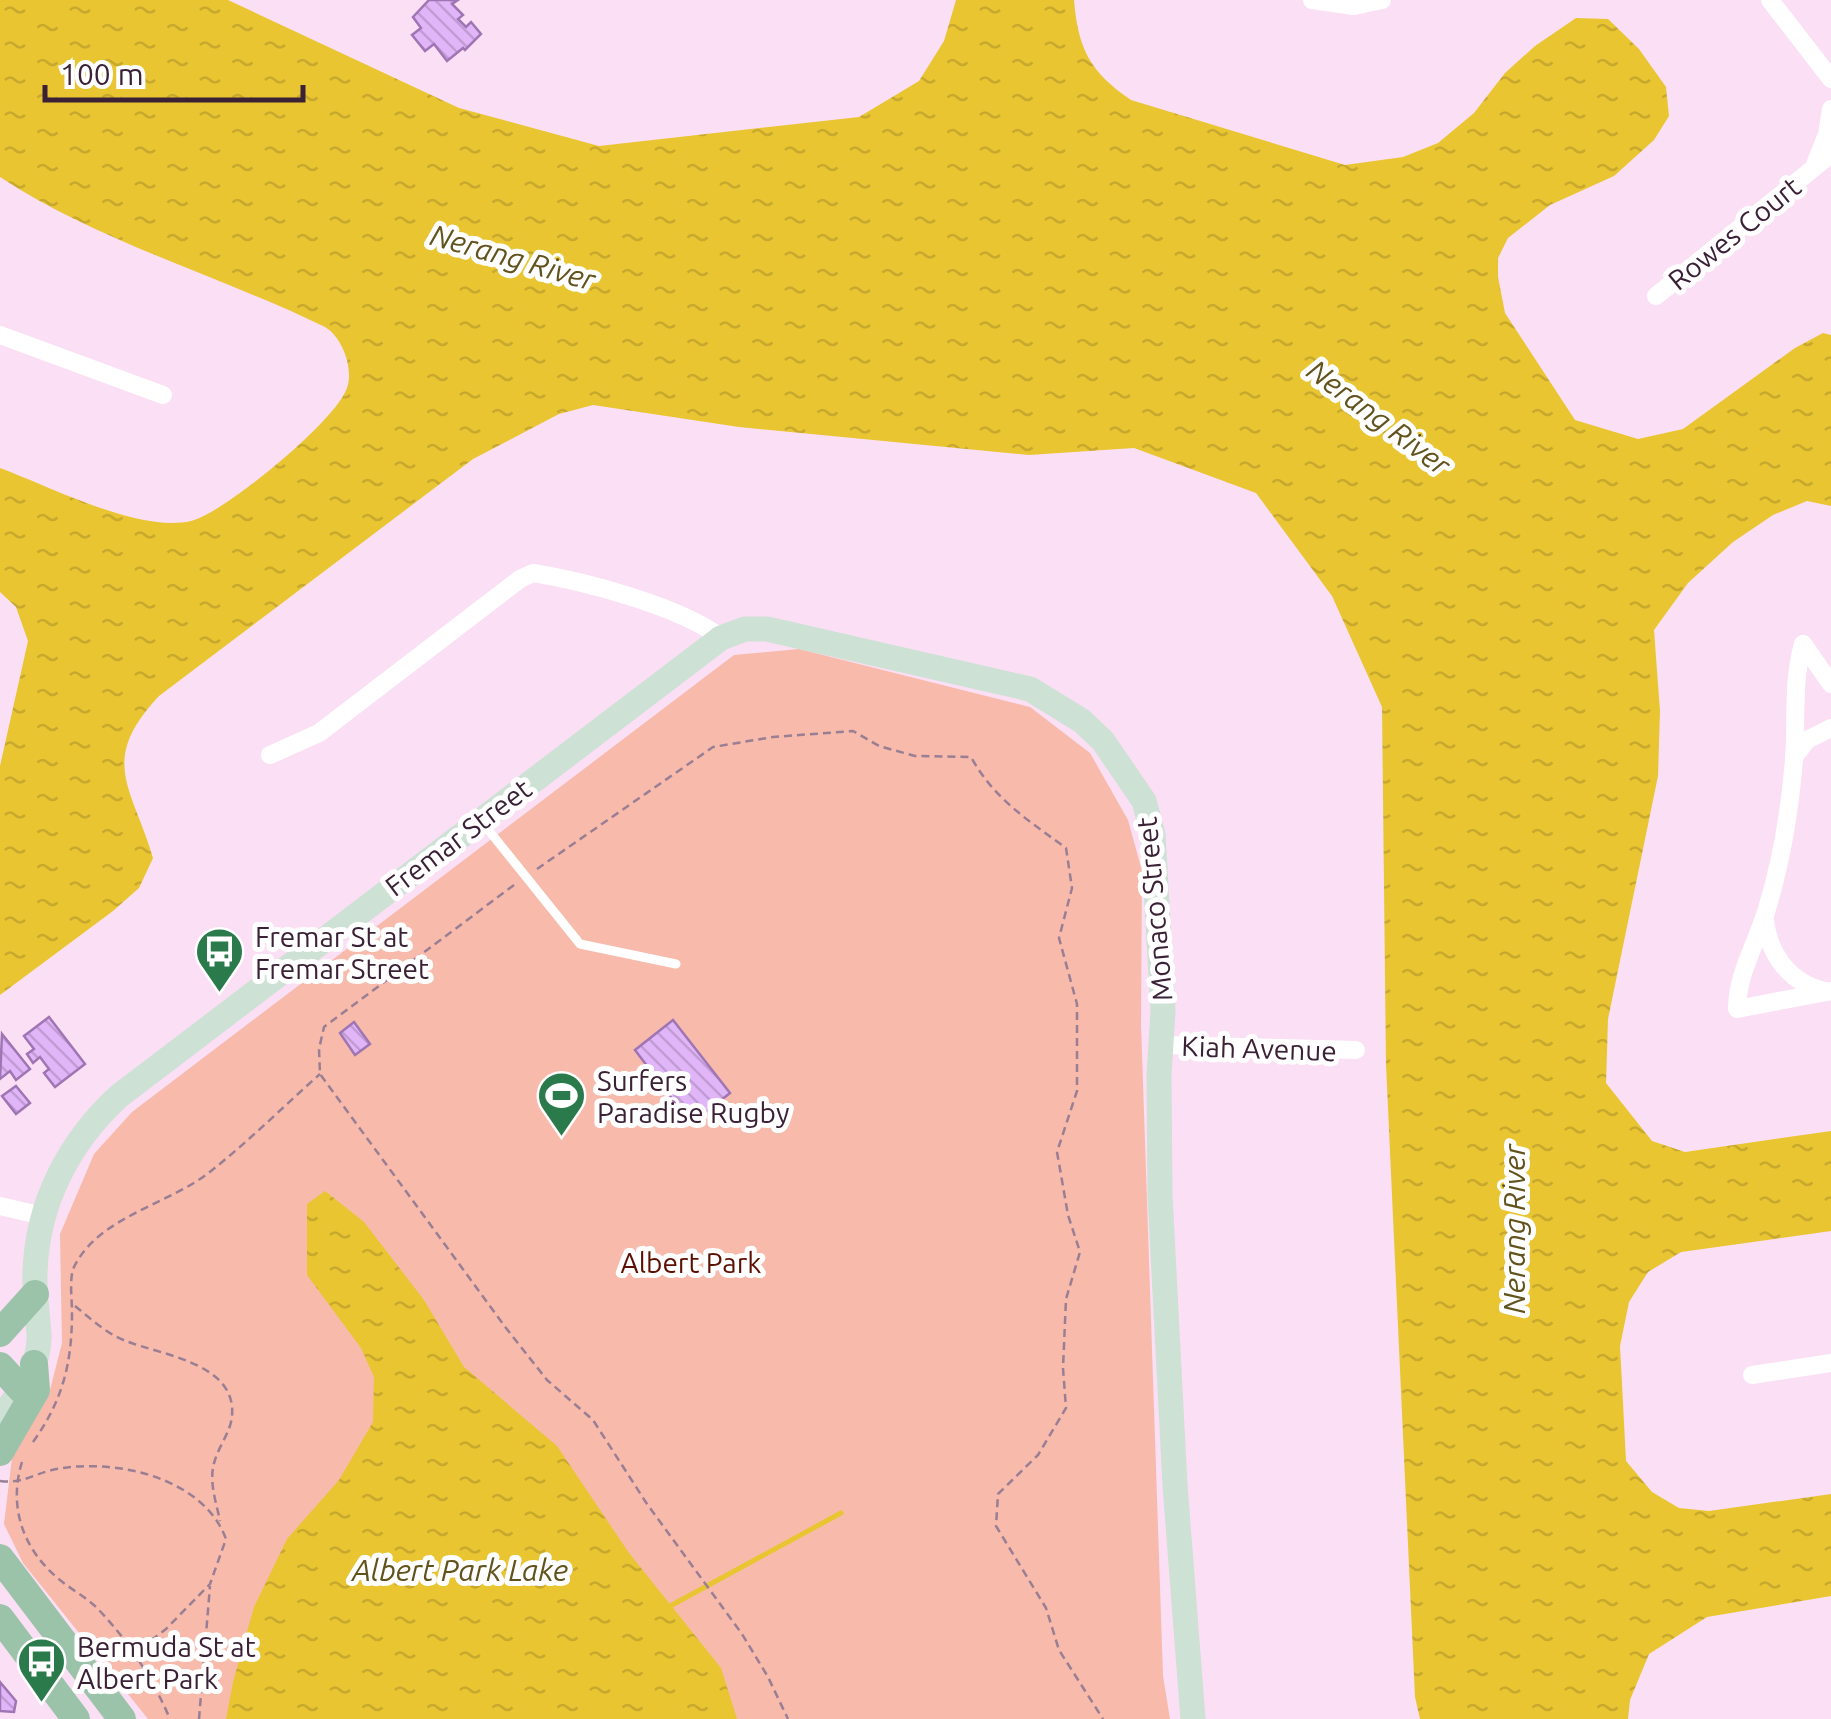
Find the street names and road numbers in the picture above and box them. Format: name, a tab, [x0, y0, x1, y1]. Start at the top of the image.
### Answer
street label: Rowes Court	[1662, 170, 1806, 296]
street label: Fremar Street	[379, 772, 537, 902]
street label: Monaco Street	[1130, 816, 1178, 1002]
street label: Kiah Avenue	[1181, 1030, 1337, 1066]

